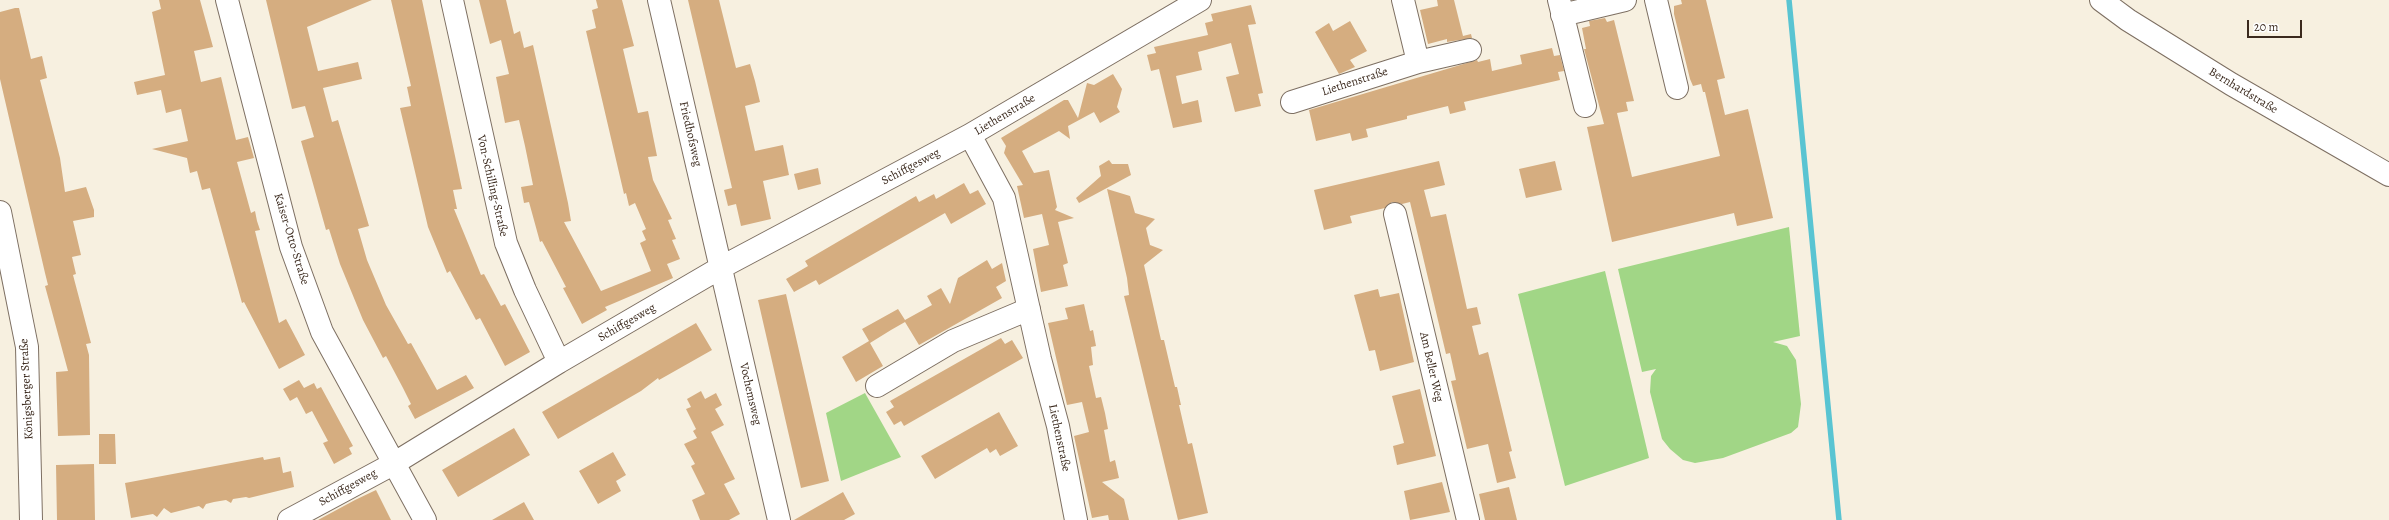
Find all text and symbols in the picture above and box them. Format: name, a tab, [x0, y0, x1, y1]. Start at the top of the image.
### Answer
scale bar	[2249, 12, 2304, 38]
text: 20 m	[2254, 19, 2278, 35]
street label: Liethenstraße	[1320, 65, 1390, 99]
street label: Bernhardstraße	[2206, 65, 2280, 117]
street label: Liethenstraße	[972, 91, 1038, 139]
street label: Friedhofsweg	[676, 100, 704, 168]
street label: Von-Schilling-Straße	[473, 134, 511, 238]
street label: Schiffgesweg	[879, 146, 943, 188]
street label: Kaiser-Otto-Straße	[270, 191, 312, 287]
street label: Schiffgesweg	[596, 301, 658, 345]
street label: Am Beller Weg	[1416, 331, 1446, 403]
street label: Königsberger Straße	[17, 338, 37, 440]
street label: Vochemsweg	[736, 361, 764, 427]
street label: Liethenstraße	[1045, 403, 1073, 473]
street label: Schiffgesweg	[316, 466, 380, 510]

